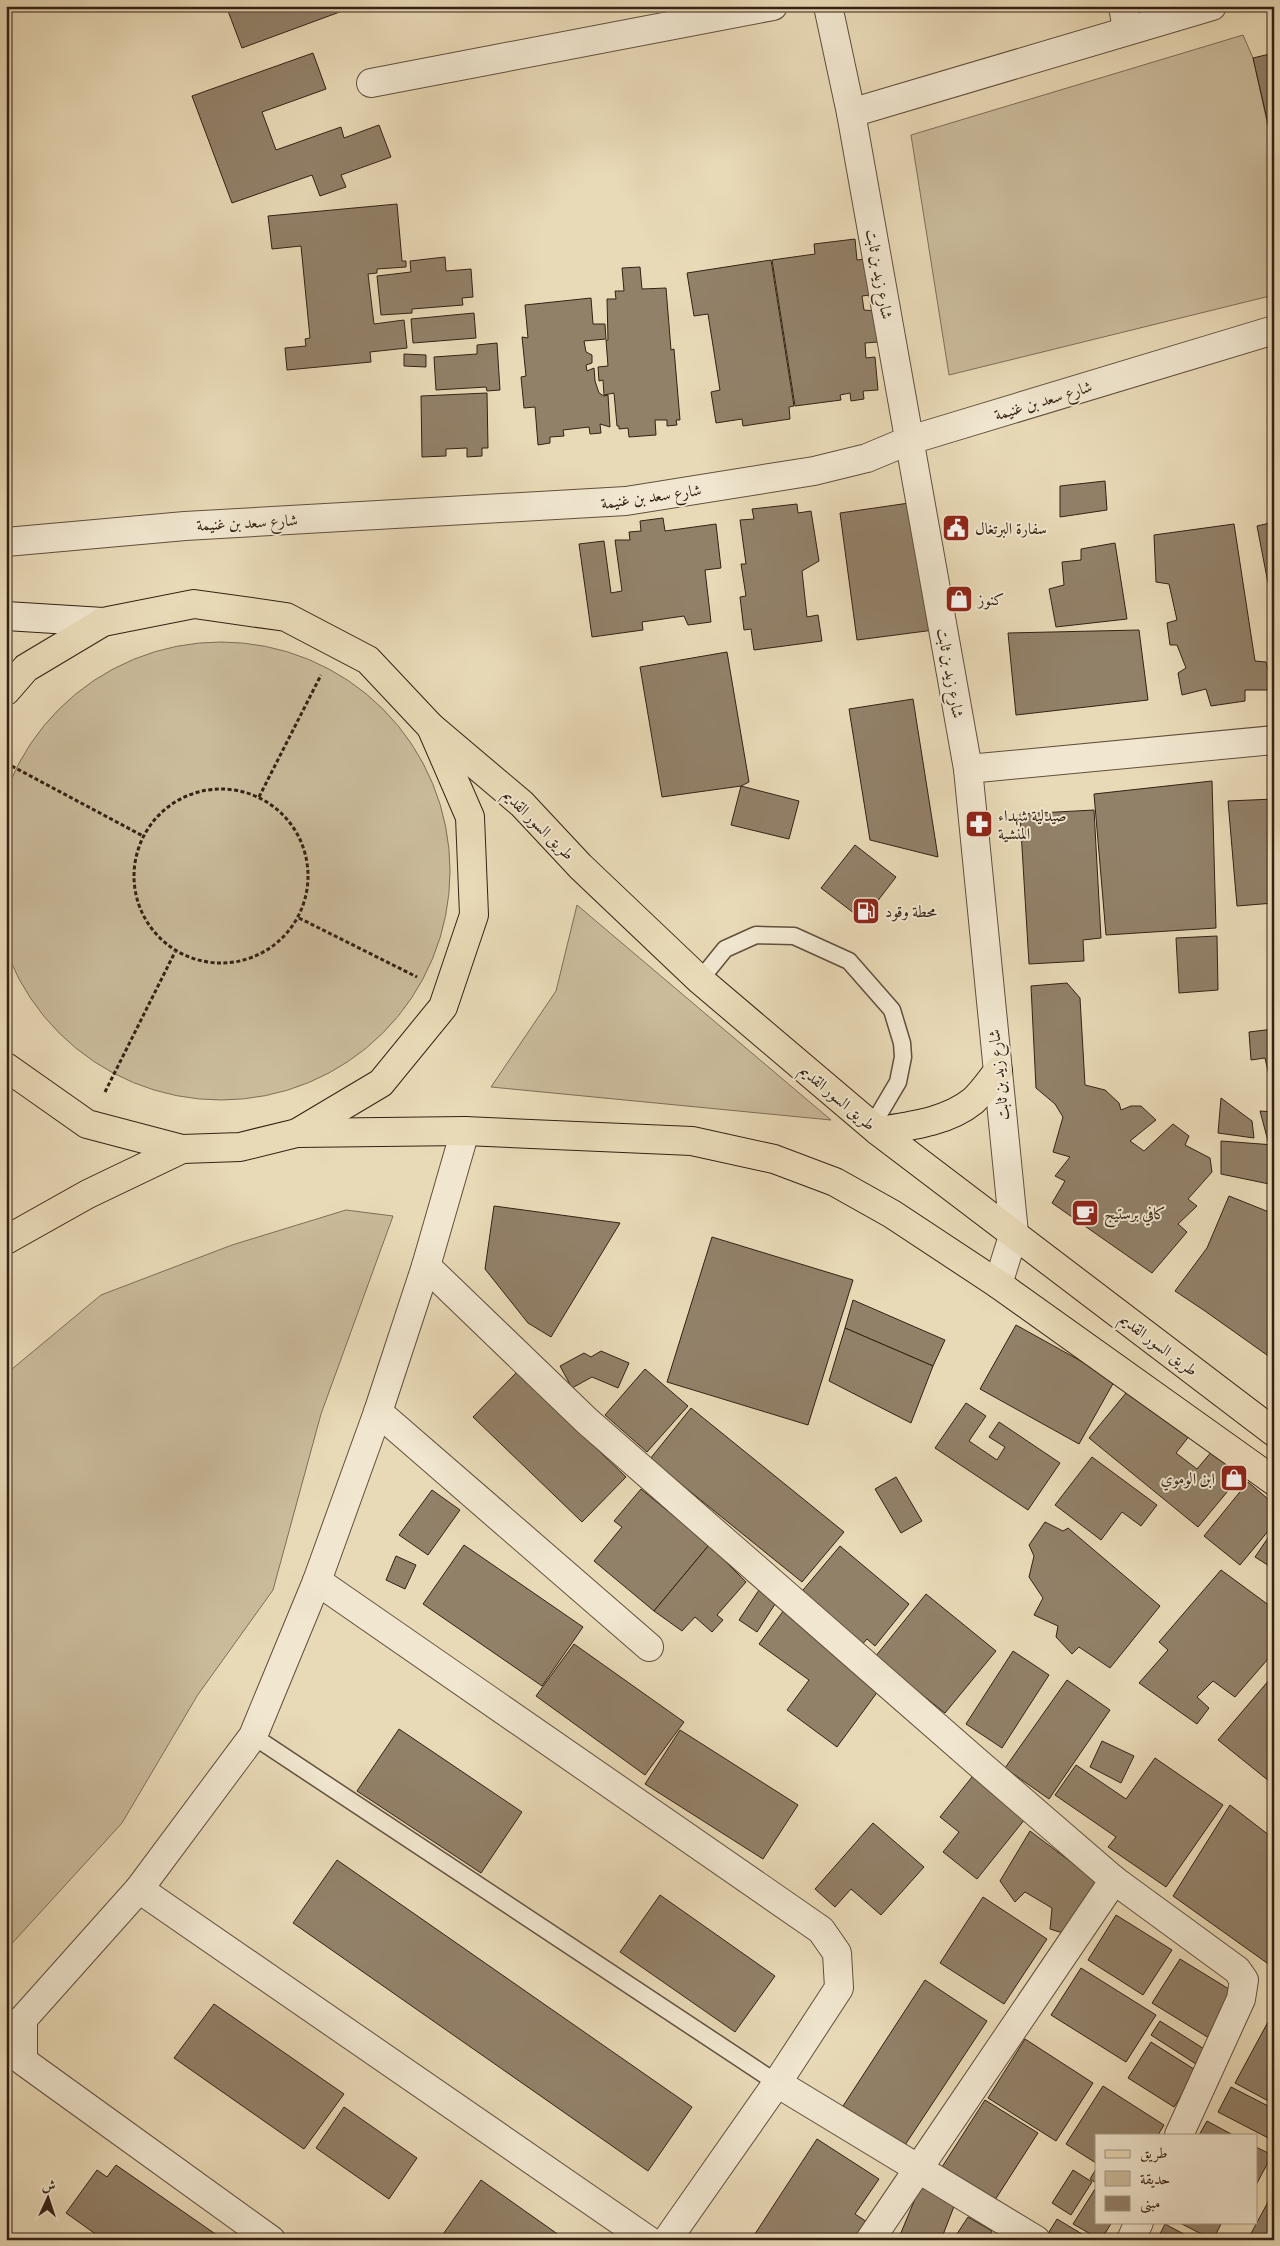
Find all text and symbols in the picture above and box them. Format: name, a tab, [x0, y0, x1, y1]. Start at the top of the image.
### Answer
street label: شارع زيد بن ثابت	[858, 228, 897, 321]
street label: شارع سعد بن غنيمة	[992, 377, 1096, 428]
street label: شارع سعد بن غنيمة	[600, 480, 703, 517]
street label: شارع سعد بن غنيمة	[196, 510, 298, 539]
public building icon: سفارة البرتغال	[941, 513, 971, 543]
place label: سفارة البرتغال	[975, 519, 1047, 539]
shop icon: كنوز	[944, 584, 974, 614]
place label: كنوز	[976, 590, 1004, 610]
street label: شارع زيد بن ثابت	[929, 627, 968, 720]
street label: طريق السور القديم	[496, 785, 578, 867]
place label: صيدلية شهداء المنشية	[998, 806, 1067, 843]
pharmacy icon: صيدلية شهداء المنشية	[964, 809, 994, 839]
fuel station icon: محطة وقود	[851, 896, 881, 926]
place label: محطة وقود	[885, 902, 937, 922]
street label: شارع زيد بن ثابت	[984, 1028, 1017, 1121]
street label: طريق السور القديم	[793, 1060, 879, 1138]
cafe icon: كافي برستيج	[1070, 1198, 1100, 1228]
place label: كافي برستيج	[1104, 1204, 1166, 1228]
street label: طريق السور القديم	[1113, 1309, 1201, 1384]
shop icon: ابن الوموي	[1219, 1463, 1249, 1493]
place label: ابن الوموي	[1160, 1469, 1215, 1491]
legend	[1095, 2134, 1258, 2224]
text: طريق	[1140, 2144, 1167, 2163]
text: حديقة	[1140, 2170, 1170, 2188]
north arrow	[22, 2174, 72, 2224]
text: ش	[41, 2177, 56, 2194]
text: مبنى	[1140, 2194, 1160, 2214]

